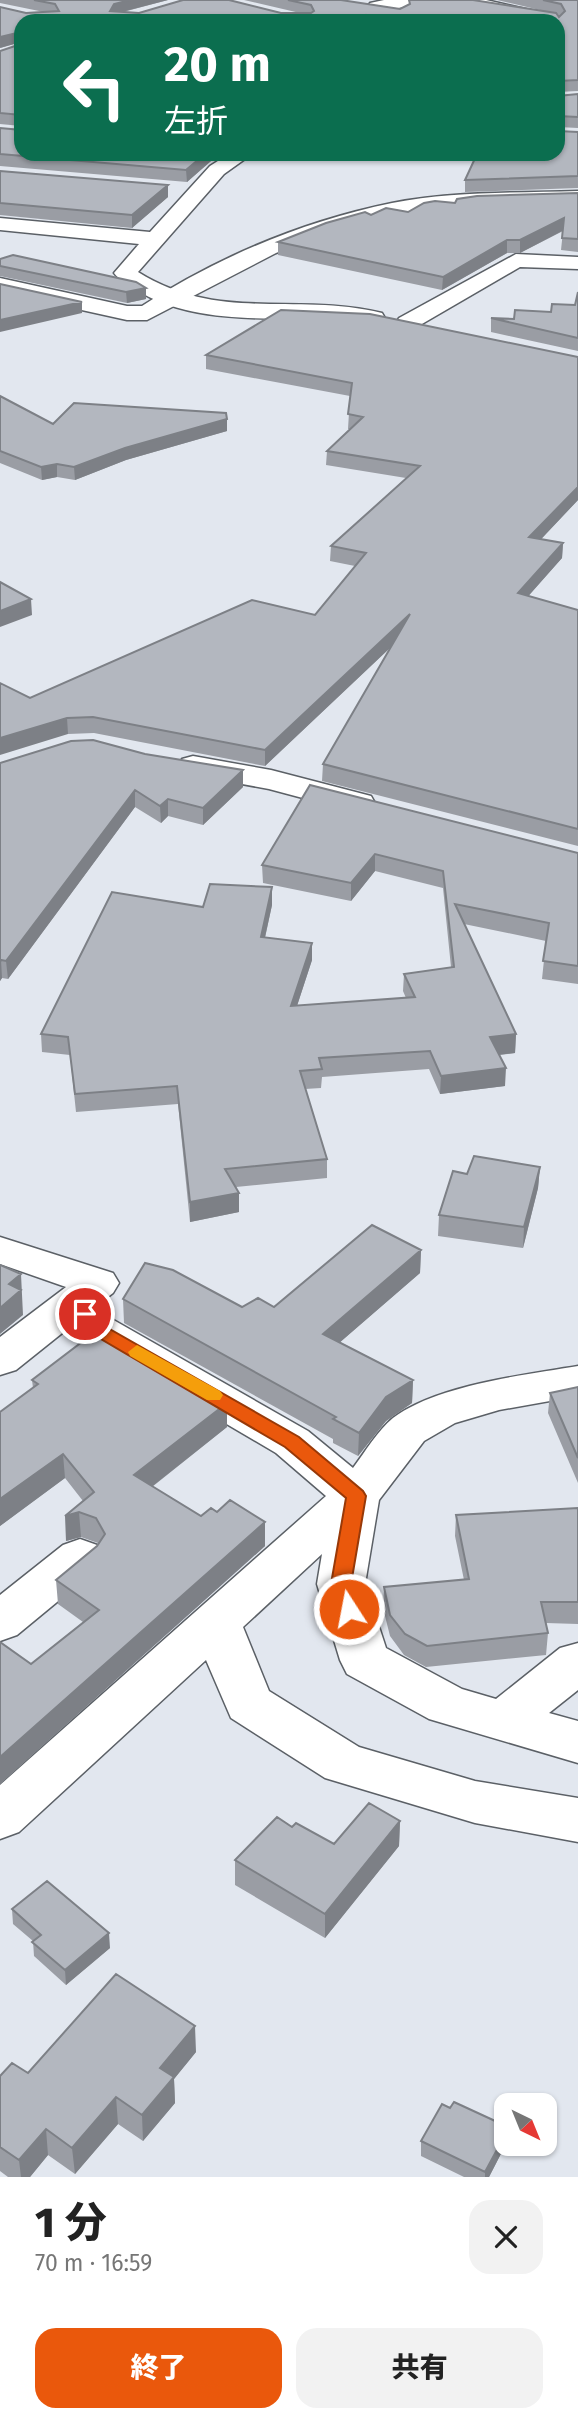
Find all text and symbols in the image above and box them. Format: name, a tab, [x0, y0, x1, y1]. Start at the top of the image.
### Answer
text: 20 m	[164, 35, 271, 94]
icon: left	[49, 42, 140, 133]
text: 左折	[164, 102, 228, 140]
pin	[55, 1284, 115, 1344]
icon: arrive	[66, 1295, 104, 1333]
position arrow	[312, 1572, 386, 1646]
north arrow	[494, 2093, 556, 2156]
map controls	[494, 2093, 557, 2156]
text: 1 分	[35, 2198, 106, 2248]
button: close	[469, 2200, 543, 2274]
text: 70 m · 16:59	[35, 2249, 152, 2277]
button: 終了	[35, 2328, 282, 2408]
button: 共有	[296, 2328, 543, 2408]

